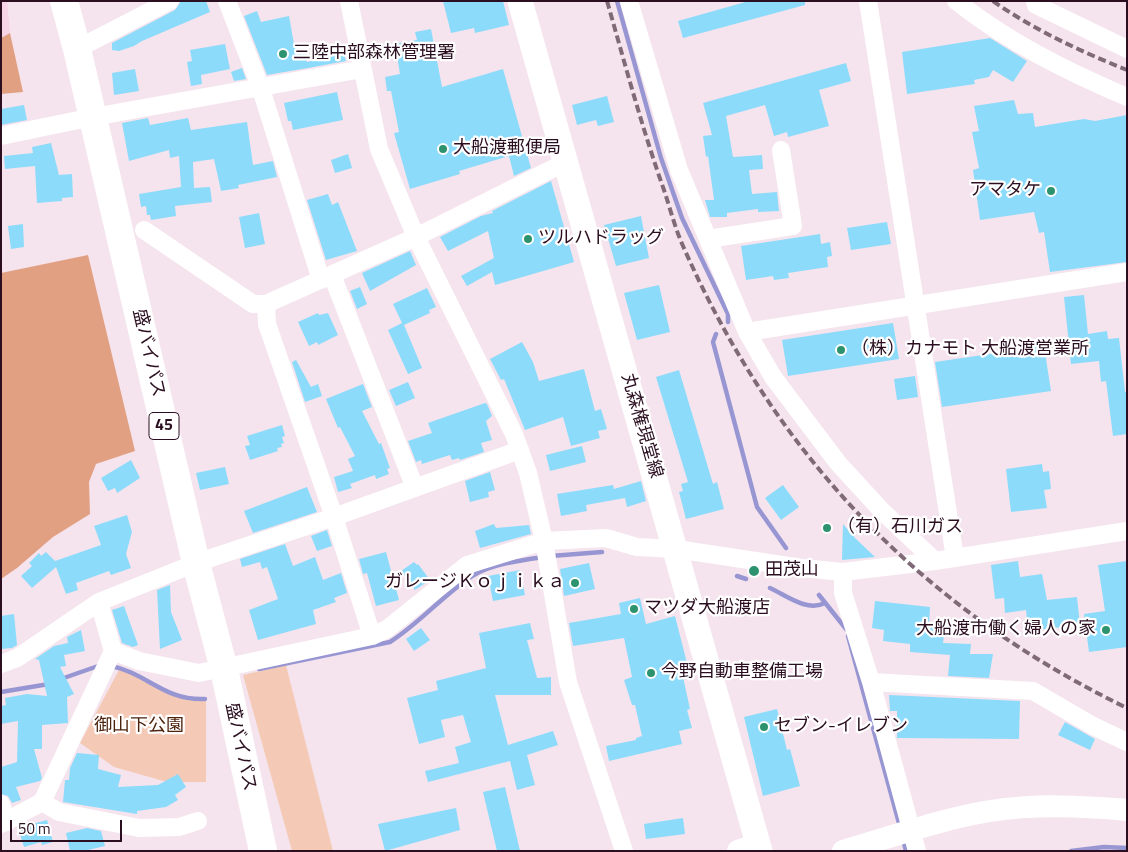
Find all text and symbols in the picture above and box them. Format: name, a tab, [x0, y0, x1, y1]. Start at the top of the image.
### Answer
place label: 三陸中部森林管理署	[293, 43, 455, 65]
marker: 三陸中部森林管理署	[277, 48, 289, 60]
place label: 大船渡郵便局	[453, 138, 561, 160]
marker: 大船渡郵便局	[437, 143, 449, 155]
place label: アマタケ	[969, 180, 1041, 202]
marker: アマタケ	[1045, 185, 1057, 197]
place label: ツルハドラッグ	[538, 228, 664, 250]
marker: ツルハドラッグ	[522, 233, 534, 245]
street label: 盛バイパス	[127, 307, 169, 399]
place label: （株）カナモト 大船渡営業所	[851, 339, 1089, 361]
marker: （株）カナモト 大船渡営業所	[835, 344, 847, 356]
street label: 丸森権現堂線	[616, 371, 666, 481]
road number: 45	[149, 412, 179, 440]
place label: （有）石川ガス	[837, 517, 963, 539]
marker: （有）石川ガス	[821, 522, 833, 534]
place label: 田茂山	[765, 560, 819, 582]
marker: 田茂山	[747, 564, 761, 578]
place label: ガレージＫｏｊｉｋａ	[385, 572, 565, 594]
marker: ガレージＫｏｊｉｋａ	[569, 577, 581, 589]
place label: マツダ大船渡店	[644, 598, 770, 620]
marker: マツダ大船渡店	[628, 603, 640, 615]
place label: 大船渡市働く婦人の家	[916, 619, 1096, 641]
marker: 大船渡市働く婦人の家	[1100, 624, 1112, 636]
place label: 今野自動車整備工場	[661, 662, 823, 684]
marker: 今野自動車整備工場	[645, 667, 657, 679]
street label: 盛バイパス	[220, 701, 260, 793]
park label: 御山下公園	[94, 716, 184, 738]
place label: セブン-イレブン	[774, 716, 908, 738]
marker: セブン-イレブン	[758, 721, 770, 733]
scale bar	[12, 810, 125, 842]
text: 50 m	[18, 817, 51, 840]

